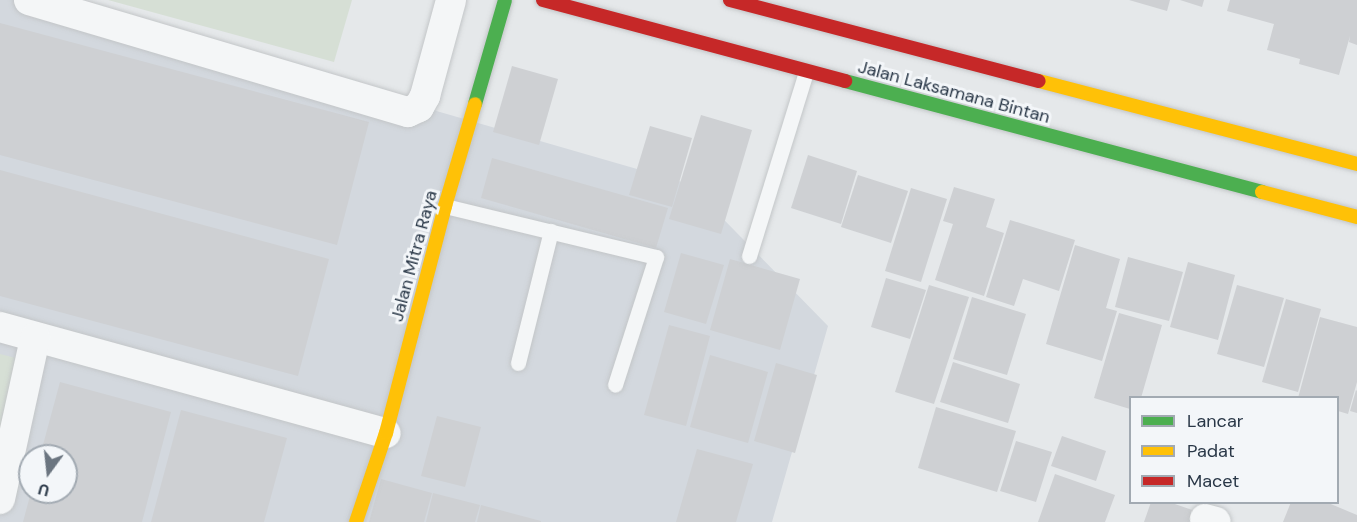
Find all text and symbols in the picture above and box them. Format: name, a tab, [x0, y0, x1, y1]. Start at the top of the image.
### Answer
street label: Jalan Laksamana Bintan	[856, 56, 1052, 128]
street label: Jalan Mitra Raya	[386, 188, 442, 324]
legend	[1129, 396, 1339, 504]
text: Lancar	[1187, 409, 1243, 433]
text: Padat	[1187, 439, 1235, 463]
north arrow	[18, 444, 78, 504]
text: Macet	[1187, 469, 1239, 493]
text: U	[36, 478, 52, 501]

